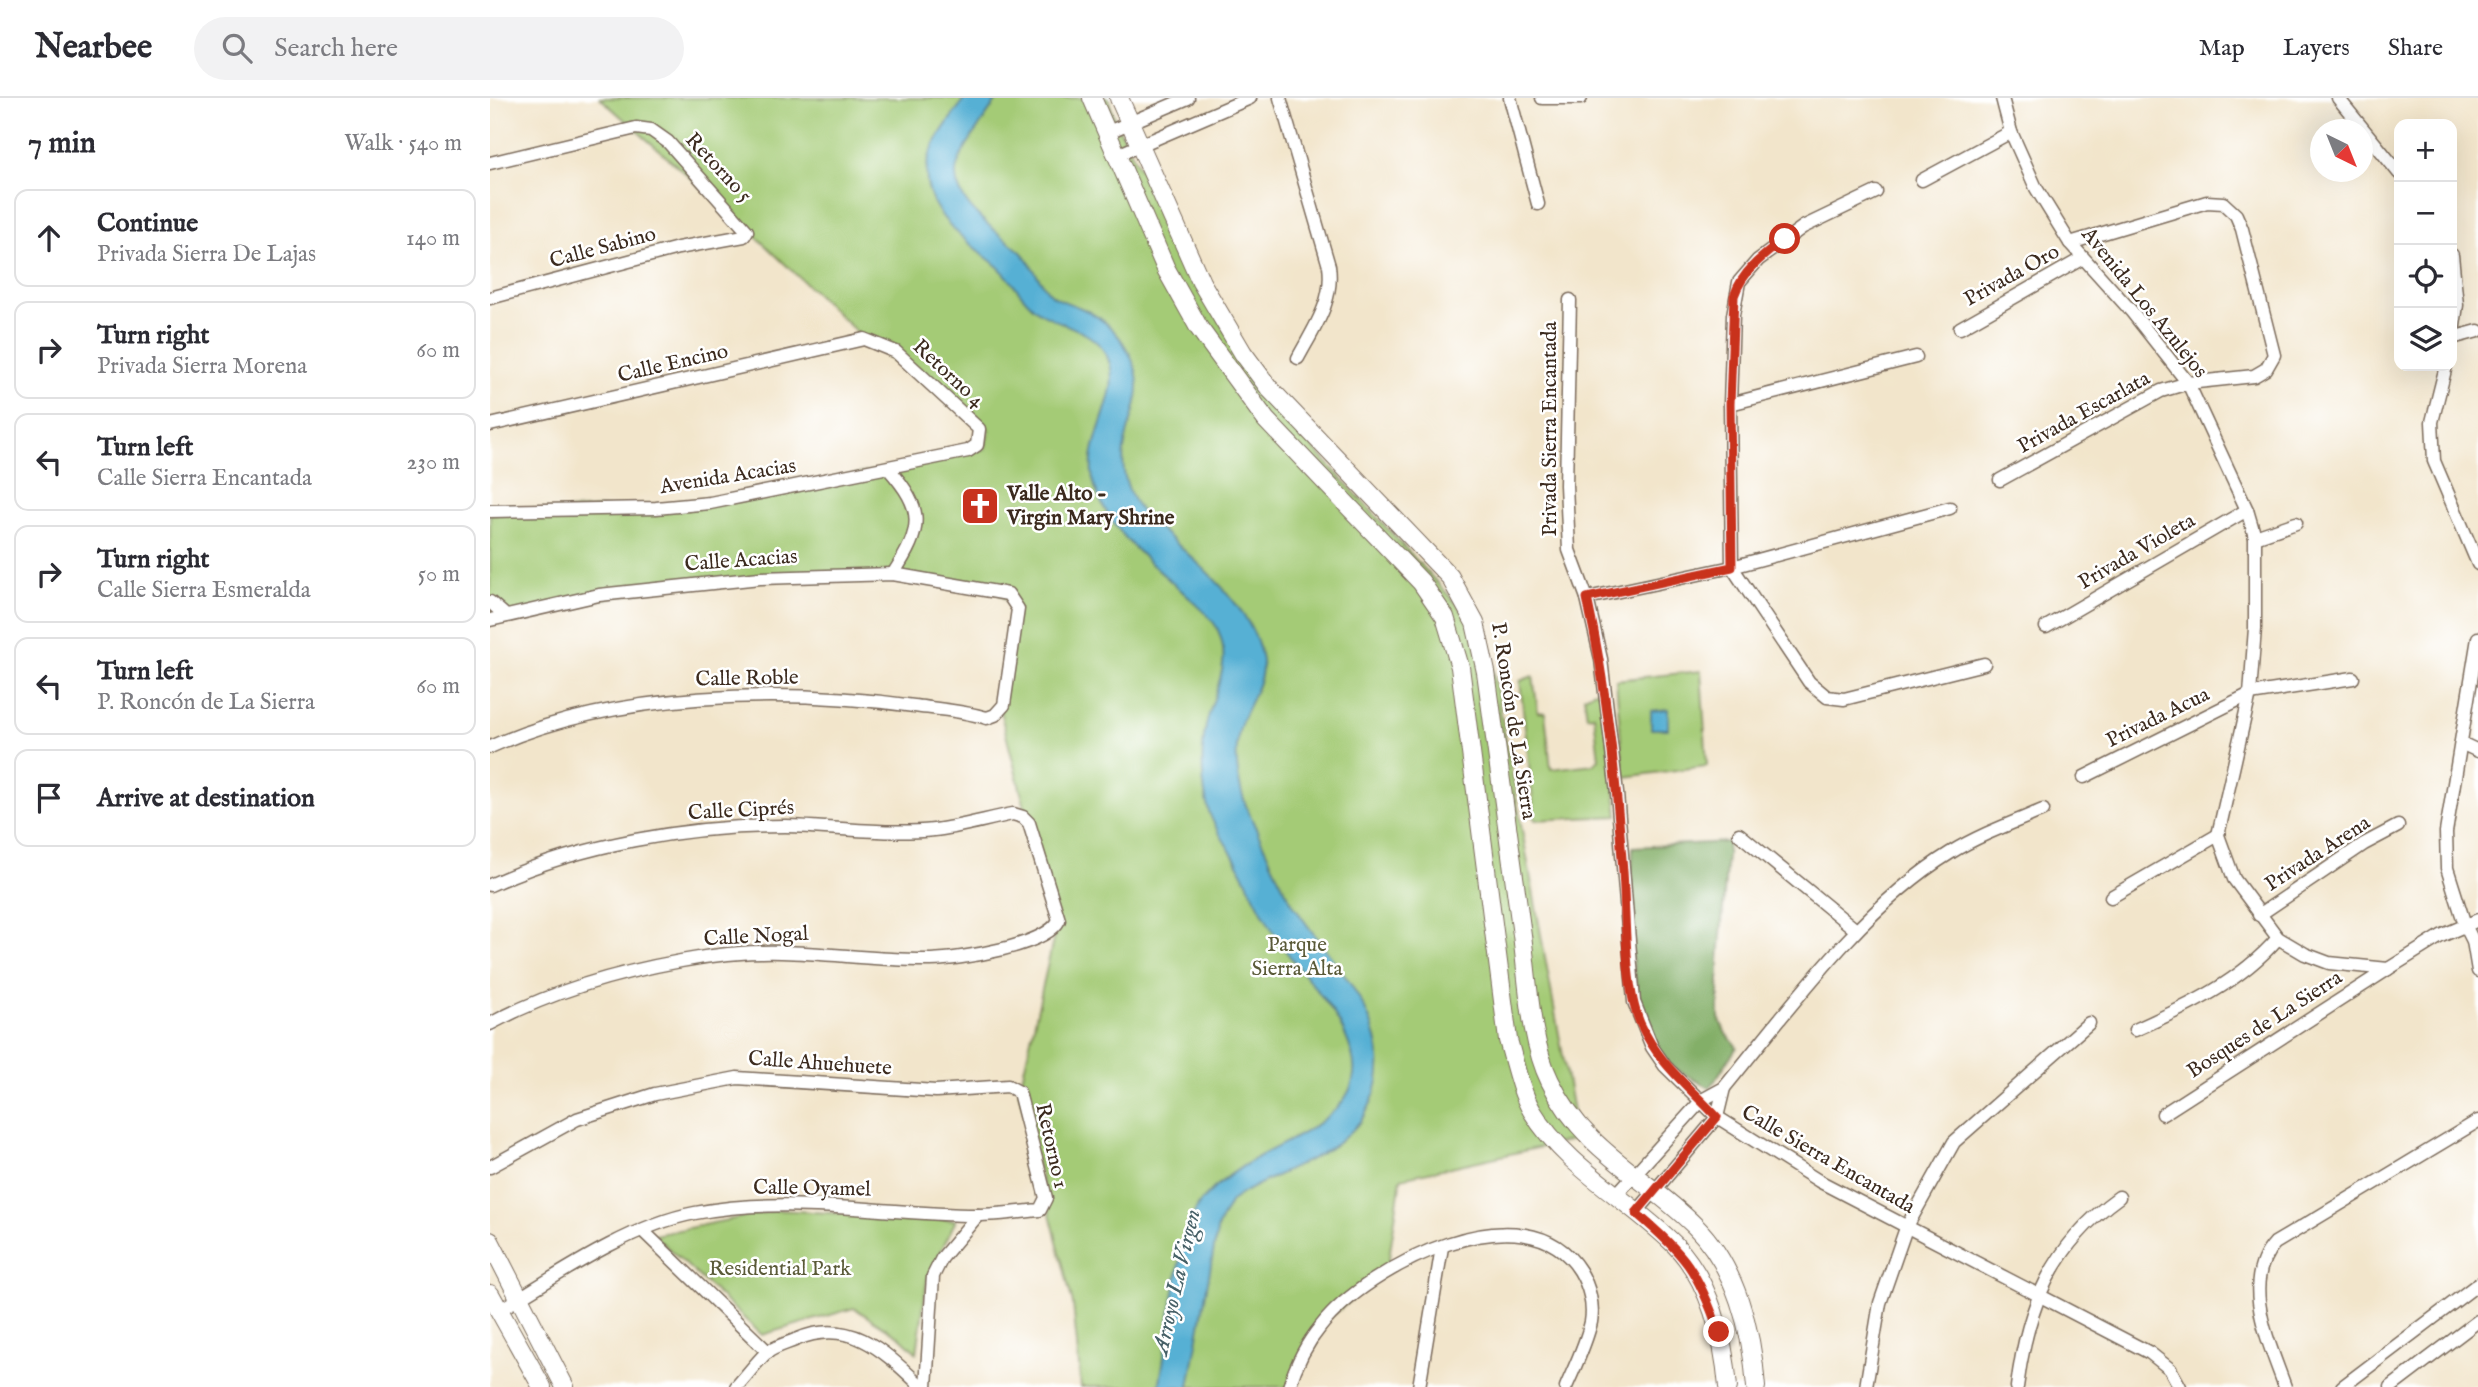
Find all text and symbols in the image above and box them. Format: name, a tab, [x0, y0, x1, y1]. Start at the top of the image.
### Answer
search box	[194, 17, 684, 80]
text: Nearbee	[35, 27, 152, 69]
icon: search	[218, 29, 256, 67]
text: Search here	[274, 32, 398, 65]
text: Map	[2199, 33, 2245, 64]
text: Layers	[2283, 33, 2350, 64]
text: Share	[2388, 33, 2443, 64]
north arrow	[2310, 119, 2373, 182]
map controls	[2394, 119, 2457, 371]
button: +	[2394, 119, 2457, 182]
text: 7 min	[28, 125, 96, 163]
street label: Retorno 5	[679, 127, 758, 209]
text: Walk · 540 m	[344, 129, 462, 158]
button: −	[2394, 182, 2457, 245]
text: Continue	[97, 207, 198, 240]
icon: ahead	[30, 219, 68, 257]
street label: Calle Sabino	[547, 221, 659, 275]
street label: Avenida Los Azulejos	[2074, 221, 2213, 384]
route start	[1769, 223, 1800, 254]
text: 140 m	[406, 224, 460, 253]
street label: Privada Oro	[1960, 239, 2064, 313]
text: Privada Sierra De Lajas	[97, 240, 316, 269]
button: locate	[2394, 245, 2457, 308]
button: layers	[2394, 308, 2457, 371]
text: Turn right	[97, 319, 210, 352]
street label: Privada Sierra Encantada	[1537, 321, 1564, 537]
icon: right	[30, 331, 68, 369]
street label: Retorno 4	[906, 334, 990, 415]
text: 60 m	[416, 336, 460, 365]
street label: Calle Encino	[615, 338, 731, 390]
text: Privada Sierra Morena	[97, 352, 307, 381]
street label: Privada Escarlata	[2013, 365, 2156, 461]
text: Turn left	[97, 431, 194, 464]
icon: left	[30, 443, 68, 481]
text: 230 m	[407, 448, 460, 477]
street label: Avenida Acacias	[657, 453, 798, 501]
text: Calle Sierra Encantada	[97, 464, 312, 493]
place label: Valle Alto - Virgin Mary Shrine	[1006, 481, 1175, 532]
church icon: Valle Alto - Virgin Mary Shrine	[959, 485, 1001, 527]
street label: Privada Violeta	[2074, 507, 2201, 596]
text: Turn right	[97, 543, 210, 576]
street label: Calle Acacias	[684, 544, 798, 578]
icon: right	[30, 555, 68, 593]
text: 50 m	[418, 560, 460, 589]
text: Calle Sierra Esmeralda	[97, 576, 311, 605]
street label: P. Roncón de La Sierra	[1484, 621, 1542, 822]
text: Turn left	[97, 655, 194, 688]
street label: Calle Roble	[695, 665, 799, 693]
icon: left	[30, 667, 68, 705]
text: 60 m	[416, 672, 460, 701]
street label: Privada Acua	[2102, 681, 2215, 755]
text: P. Roncón de La Sierra	[97, 688, 315, 717]
icon: arrive	[30, 779, 68, 817]
text: Arrive at destination	[97, 782, 315, 815]
street label: Calle Ciprés	[687, 795, 795, 827]
street label: Privada Arena	[2260, 809, 2377, 898]
street label: Calle Nogal	[703, 921, 809, 953]
park label: Parque Sierra Alta	[1251, 932, 1344, 983]
street label: Bosques de La Sierra	[2182, 964, 2349, 1085]
street label: Calle Ahuehuete	[747, 1046, 893, 1083]
street label: Calle Sierra Encantada	[1736, 1099, 1921, 1221]
street label: Retorno 1	[1028, 1101, 1074, 1191]
street label: Calle Oyamel	[753, 1174, 871, 1204]
water label: Arroyo La Virgen	[1146, 1206, 1209, 1360]
park label: Residential Park	[709, 1256, 852, 1283]
route end	[1703, 1316, 1734, 1347]

